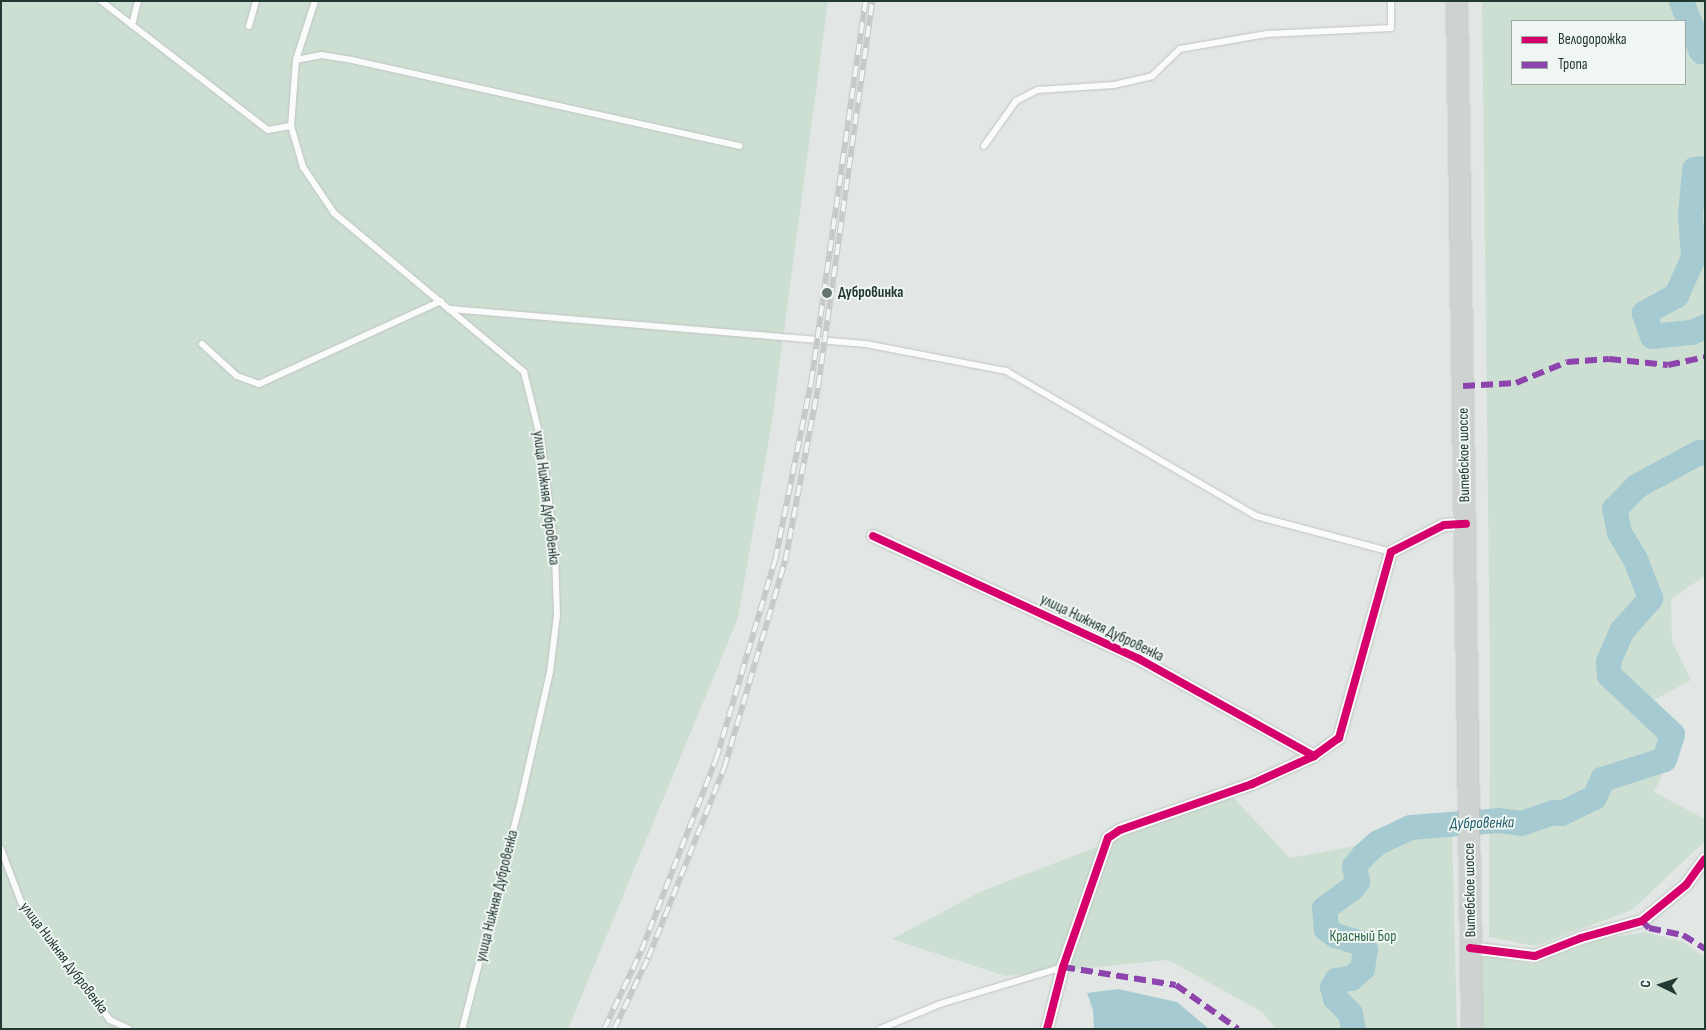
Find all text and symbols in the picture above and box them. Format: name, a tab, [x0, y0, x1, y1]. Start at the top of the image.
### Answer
legend	[1511, 20, 1686, 85]
text: Велодорожка	[1558, 30, 1627, 49]
text: Тропа	[1558, 55, 1588, 74]
place label: Дубровинка	[838, 284, 903, 302]
marker: Дубровинка	[820, 286, 834, 300]
street label: Витебское шоссе	[1454, 408, 1474, 502]
street label: улица Нижняя Дубровенка	[529, 430, 563, 566]
street label: улица Нижняя Дубровенка	[1037, 590, 1167, 666]
water label: Дубровенка	[1450, 814, 1514, 834]
street label: улица Нижняя Дубровенка	[472, 828, 522, 964]
street label: Витебское шоссе	[1460, 843, 1480, 937]
street label: улица Нижняя Дубровенка	[16, 899, 112, 1017]
park label: Красный Бор	[1329, 928, 1397, 946]
north arrow	[1636, 960, 1686, 1010]
text: С	[1637, 980, 1654, 988]

